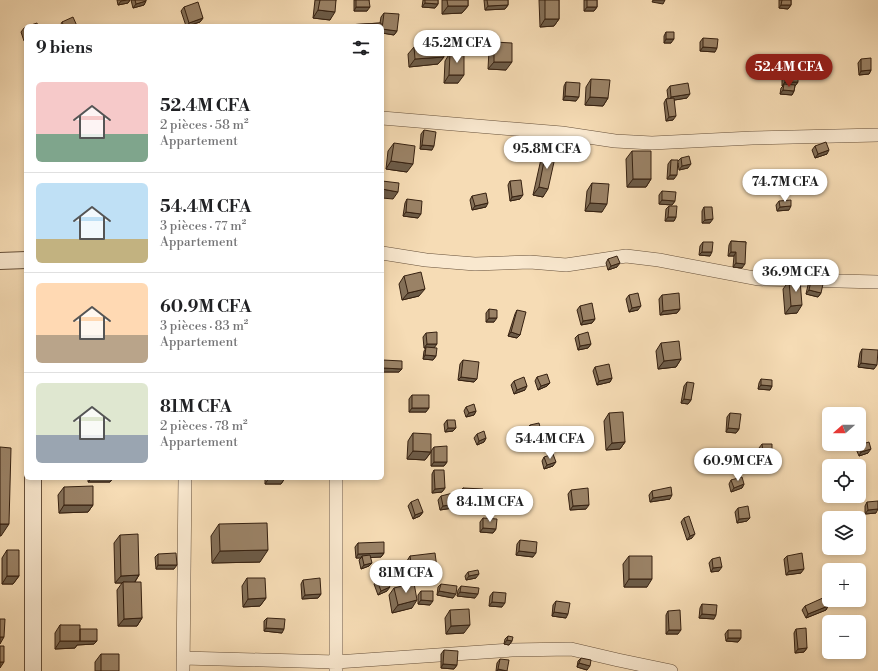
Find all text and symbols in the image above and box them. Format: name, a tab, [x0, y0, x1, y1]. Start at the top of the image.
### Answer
pin: 45.2M CFA	[411, 30, 503, 64]
text: 45.2M CFA	[423, 35, 491, 51]
text: 9 biens	[36, 37, 92, 59]
icon: filters	[350, 37, 372, 59]
pin: 52.4M CFA	[743, 54, 835, 88]
text: 52.4M CFA	[755, 59, 823, 75]
text: 52.4M CFA	[160, 95, 250, 117]
icon: home	[68, 98, 116, 146]
text: 2 pièces · 58 m²	[160, 117, 249, 133]
text: Appartement	[160, 133, 238, 149]
pin: 95.8M CFA	[501, 136, 593, 170]
text: 95.8M CFA	[513, 141, 581, 157]
pin: 74.7M CFA	[739, 169, 831, 203]
text: 74.7M CFA	[751, 174, 819, 190]
text: 54.4M CFA	[160, 196, 251, 218]
icon: home	[68, 199, 116, 247]
text: 3 pièces · 77 m²	[160, 218, 246, 234]
text: Appartement	[160, 234, 238, 250]
pin: 36.9M CFA	[750, 259, 842, 293]
text: 36.9M CFA	[762, 264, 830, 280]
text: 60.9M CFA	[160, 296, 251, 318]
icon: home	[68, 299, 116, 347]
text: 3 pièces · 83 m²	[160, 318, 248, 334]
text: Appartement	[160, 334, 238, 350]
text: 81M CFA	[160, 396, 232, 418]
icon: home	[68, 399, 116, 447]
north arrow	[822, 407, 866, 451]
map controls	[822, 407, 866, 659]
text: 2 pièces · 78 m²	[160, 418, 248, 434]
pin: 54.4M CFA	[504, 426, 596, 460]
text: 54.4M CFA	[515, 431, 585, 447]
text: Appartement	[160, 434, 238, 450]
pin: 60.9M CFA	[692, 448, 784, 482]
text: 60.9M CFA	[703, 453, 773, 469]
button: locate	[822, 459, 866, 503]
pin: 84.1M CFA	[444, 489, 536, 523]
text: 84.1M CFA	[456, 494, 524, 510]
button: layers	[822, 511, 866, 555]
pin: 81M CFA	[369, 560, 443, 594]
button: +	[822, 563, 866, 607]
text: 81M CFA	[379, 565, 433, 581]
button: −	[822, 615, 866, 659]

